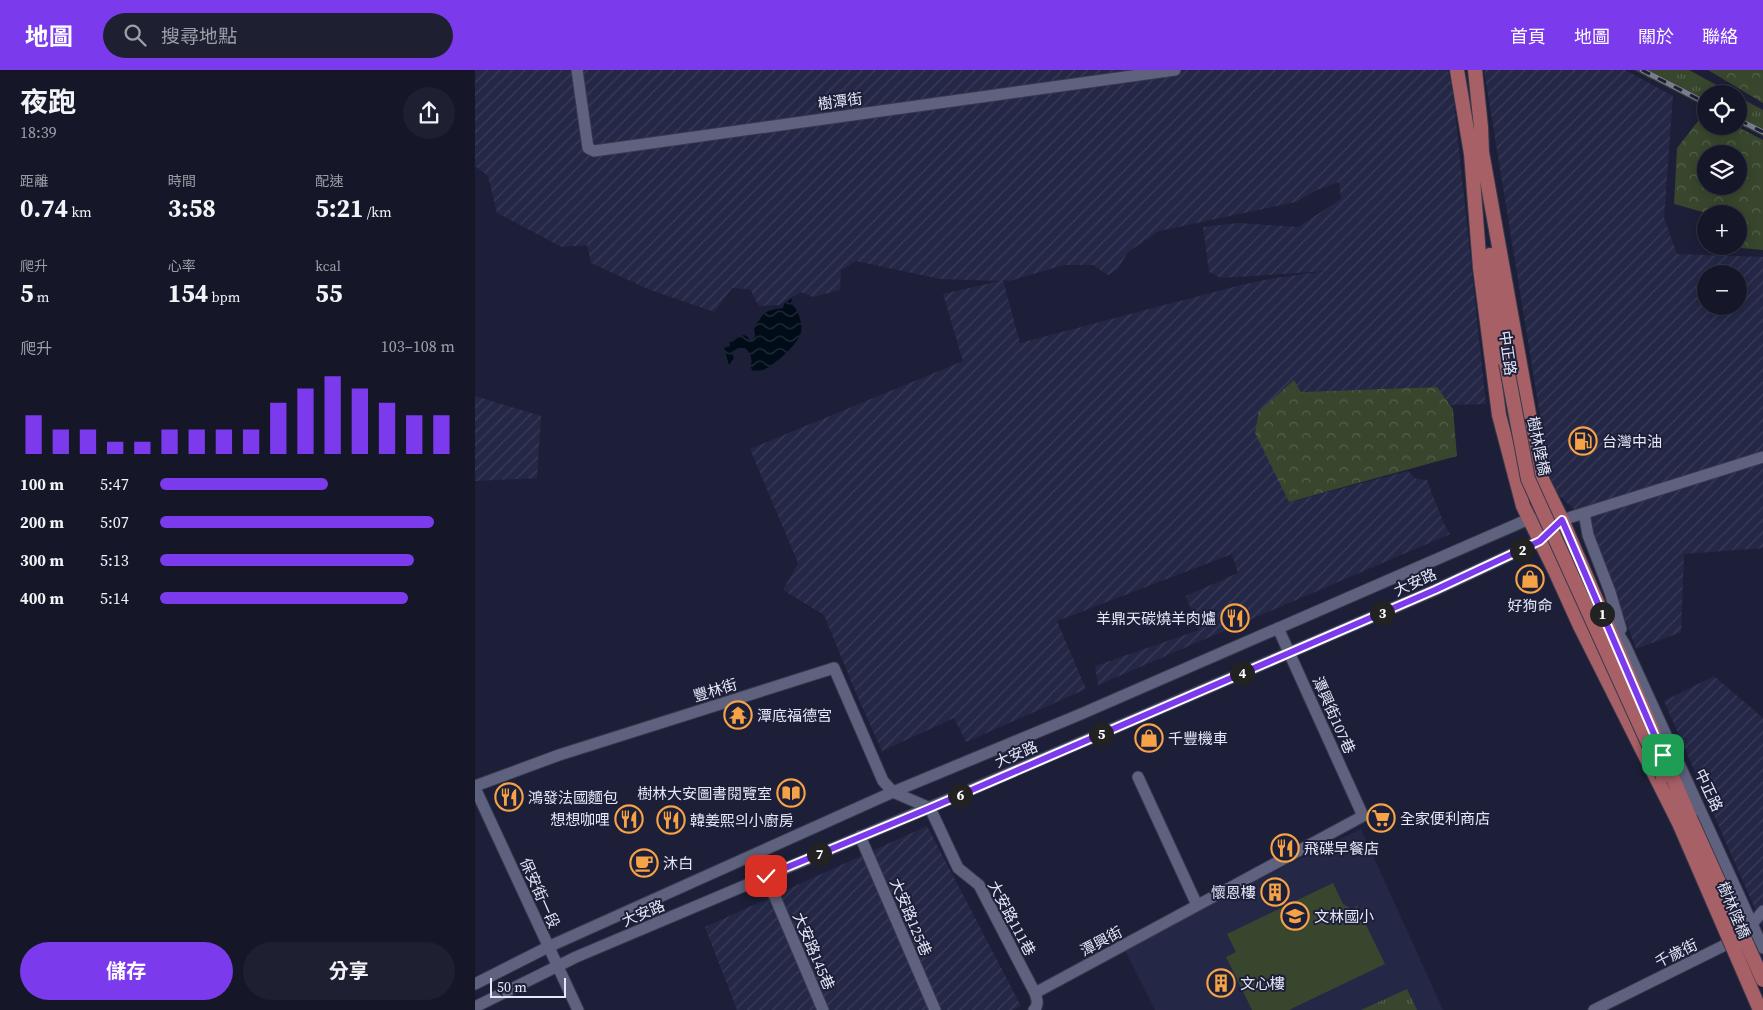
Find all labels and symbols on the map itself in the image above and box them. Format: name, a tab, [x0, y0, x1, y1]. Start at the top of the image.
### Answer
street label: 樹潭街	[816, 87, 864, 115]
street label: 中正路	[1494, 329, 1522, 377]
street label: 樹林陸橋	[1522, 414, 1556, 478]
fuel station icon: 台灣中油	[1568, 426, 1598, 456]
place label: 台灣中油	[1602, 431, 1662, 452]
pin: 2	[1509, 538, 1535, 562]
street label: 大安路	[1390, 563, 1440, 601]
shop icon: 好狗命	[1515, 564, 1545, 594]
place label: 好狗命	[1507, 595, 1553, 616]
pin: 3	[1369, 600, 1395, 626]
pin: 1	[1589, 602, 1615, 626]
restaurant icon: 羊鼎天碳燒羊肉爐	[1220, 603, 1250, 633]
place label: 羊鼎天碳燒羊肉爐	[1096, 608, 1216, 629]
pin: 4	[1229, 660, 1255, 686]
street label: 豐林街	[690, 673, 740, 707]
street label: 潭興街107巷	[1308, 673, 1360, 757]
temple icon: 潭底福德宮	[723, 700, 753, 730]
place label: 潭底福德宮	[757, 705, 832, 726]
pin: 5	[1089, 722, 1113, 746]
shop icon: 千豐機車	[1134, 723, 1164, 753]
place label: 千豐機車	[1168, 728, 1228, 749]
pin	[1642, 734, 1684, 776]
street label: 大安路	[991, 736, 1041, 772]
street label: 中正路	[1690, 765, 1728, 815]
library icon: 樹林大安圖書閱覽室	[776, 778, 806, 808]
restaurant icon: 鴻發法國麵包	[494, 782, 524, 812]
pin: 6	[947, 782, 973, 808]
place label: 樹林大安圖書閱覽室	[637, 783, 772, 804]
place label: 鴻發法國麵包	[528, 787, 618, 808]
supermarket icon: 全家便利商店	[1366, 803, 1396, 833]
restaurant icon: 想想咖哩	[614, 804, 644, 834]
restaurant icon: 韓姜熙의小廚房	[656, 805, 686, 835]
place label: 全家便利商店	[1400, 808, 1490, 829]
place label: 想想咖哩	[550, 809, 610, 830]
place label: 韓姜熙의小廚房	[690, 810, 794, 831]
restaurant icon: 飛碟早餐店	[1270, 833, 1300, 863]
place label: 飛碟早餐店	[1304, 838, 1379, 859]
pin: 7	[807, 842, 831, 866]
cafe icon: 沐白	[629, 848, 659, 878]
place label: 沐白	[663, 853, 693, 874]
street label: 保安街一段	[515, 854, 565, 932]
pin	[745, 855, 787, 897]
street label: 大安路125巷	[885, 875, 937, 959]
street label: 大安路111巷	[983, 877, 1041, 959]
building icon: 懷恩樓	[1260, 877, 1290, 907]
street label: 樹林陸橋	[1713, 878, 1755, 942]
place label: 懷恩樓	[1211, 882, 1256, 903]
street label: 大安路	[618, 895, 668, 931]
school or university icon: 文林國小	[1280, 901, 1310, 931]
place label: 文林國小	[1314, 906, 1374, 927]
street label: 大安路145巷	[788, 909, 840, 993]
street label: 潭興街	[1076, 921, 1126, 961]
street label: 千歲街	[1651, 934, 1701, 972]
building icon: 文心樓	[1206, 968, 1236, 998]
place label: 文心樓	[1240, 973, 1285, 994]
scale bar	[490, 975, 566, 998]

